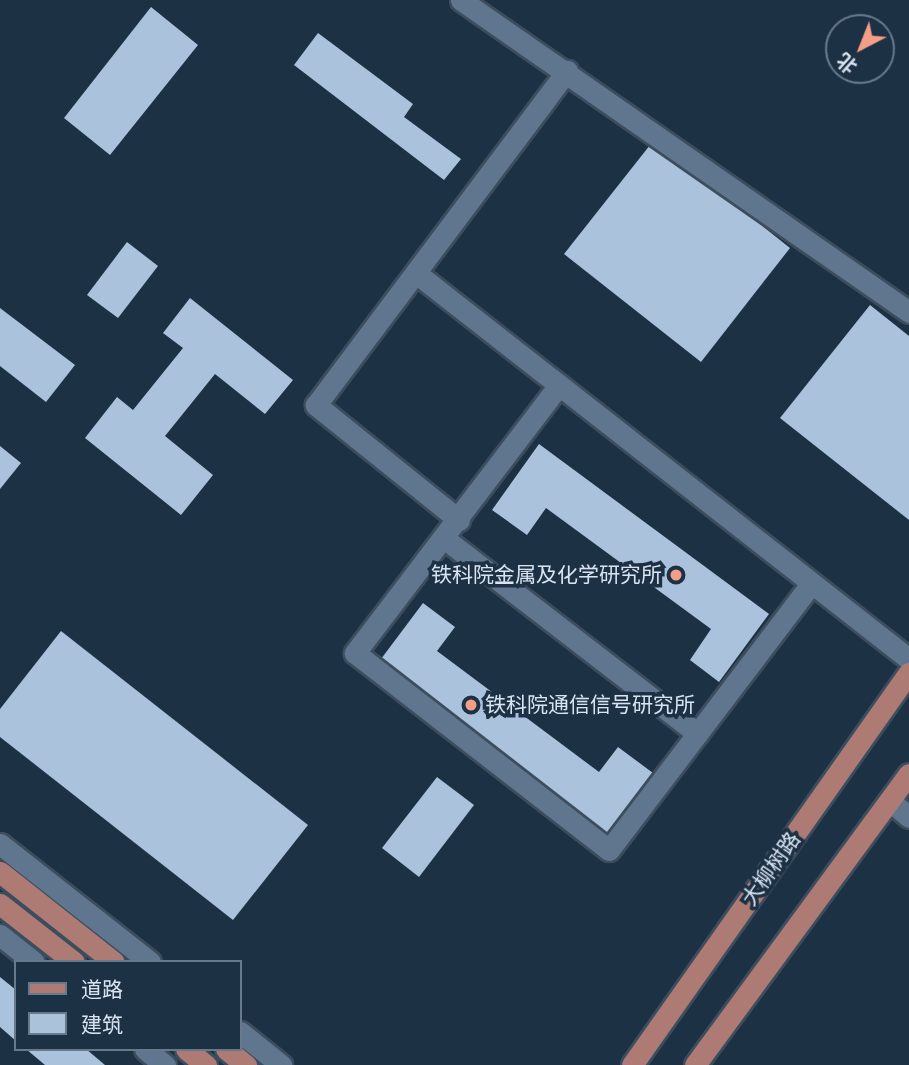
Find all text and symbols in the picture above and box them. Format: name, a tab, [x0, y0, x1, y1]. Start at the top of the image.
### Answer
north arrow	[825, 14, 895, 84]
text: 北	[831, 47, 863, 80]
place label: 铁科院金属及化学研究所	[431, 562, 662, 588]
marker: 铁科院金属及化学研究所	[668, 567, 684, 583]
place label: 铁科院通信信号研究所	[485, 692, 695, 718]
marker: 铁科院通信信号研究所	[463, 697, 479, 713]
street label: 大柳树路	[737, 827, 805, 911]
legend	[14, 960, 242, 1051]
text: 道路	[81, 975, 123, 1004]
text: 建筑	[81, 1010, 123, 1039]

